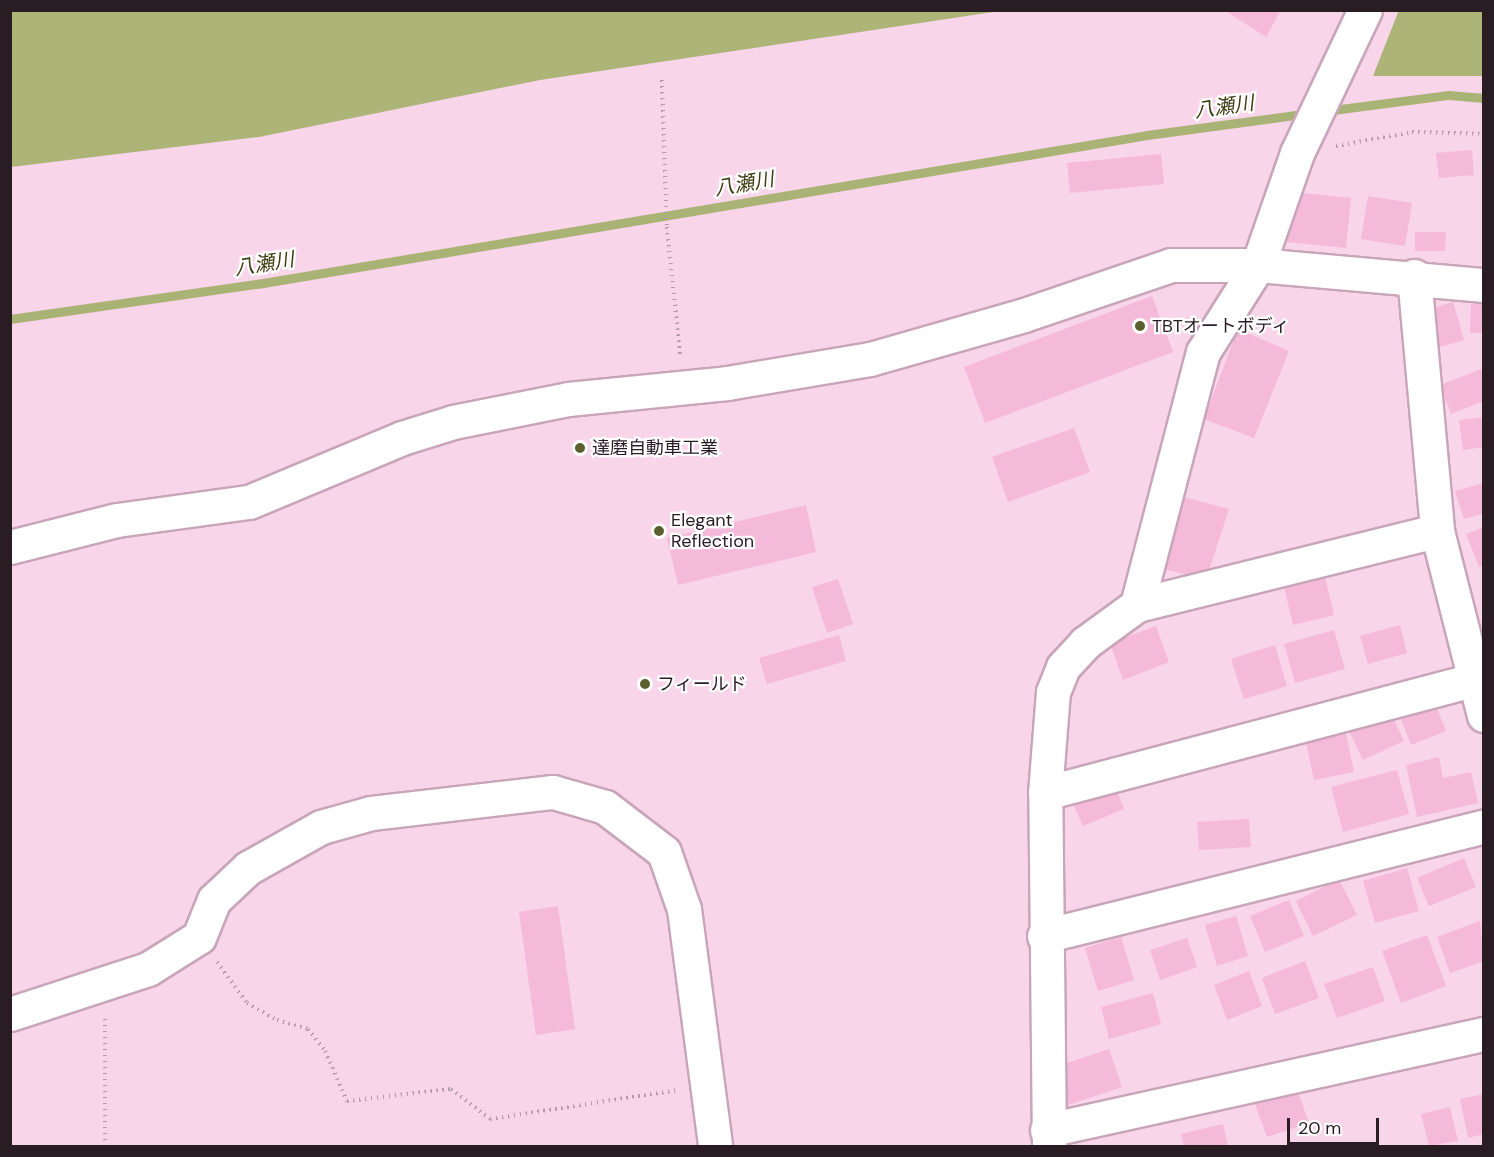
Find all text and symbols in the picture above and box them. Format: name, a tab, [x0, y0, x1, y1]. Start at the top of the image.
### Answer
water label: 八瀬川	[1193, 91, 1255, 123]
water label: 八瀬川	[712, 167, 776, 201]
water label: 八瀬川	[232, 247, 296, 281]
place label: TBTオートボディ	[1152, 315, 1291, 337]
marker: TBTオートボディ	[1133, 319, 1147, 333]
place label: 達磨自動車工業	[592, 437, 718, 459]
marker: 達磨自動車工業	[573, 441, 587, 455]
place label: Elegant Reflection	[671, 510, 754, 552]
marker: Elegant Reflection	[652, 524, 666, 538]
place label: フィールド	[657, 673, 747, 695]
marker: フィールド	[638, 677, 652, 691]
scale bar	[1290, 1106, 1382, 1144]
text: 20 m	[1298, 1116, 1341, 1140]

